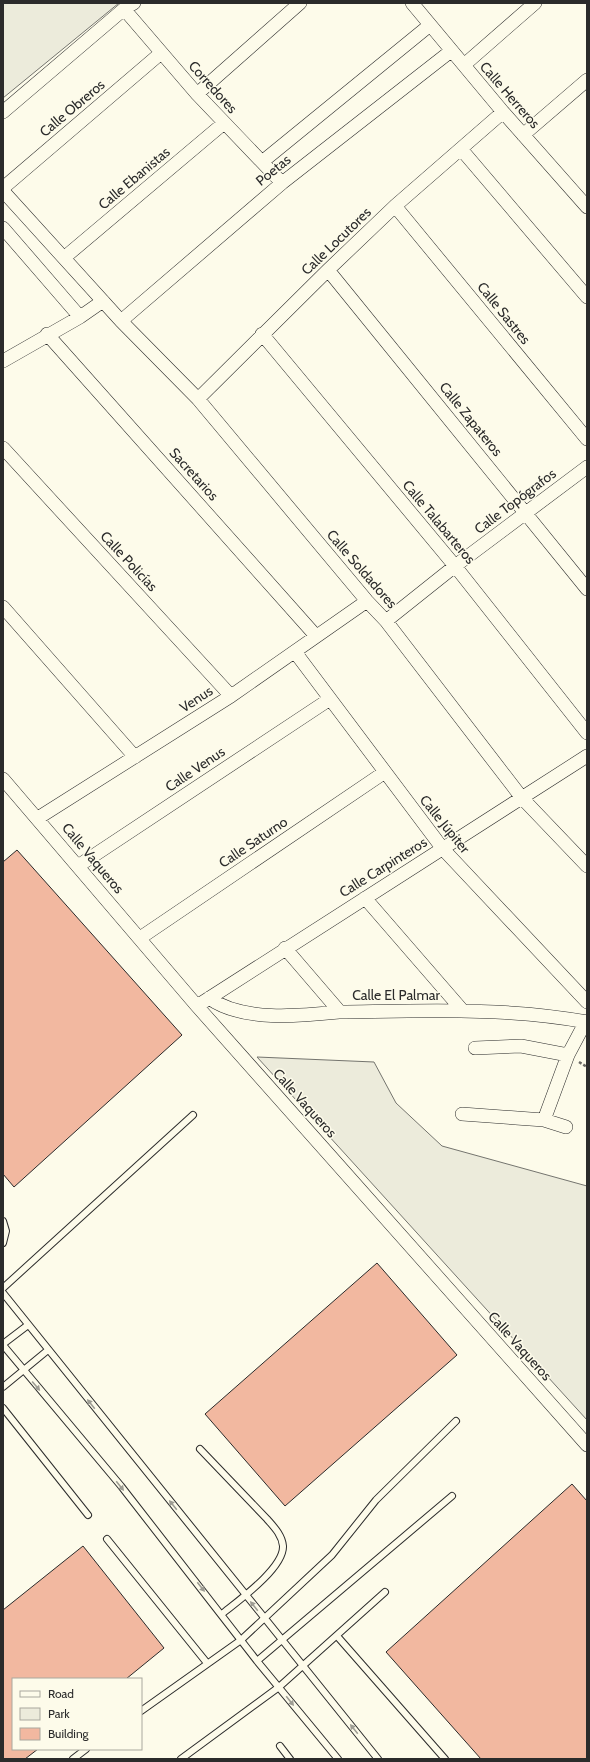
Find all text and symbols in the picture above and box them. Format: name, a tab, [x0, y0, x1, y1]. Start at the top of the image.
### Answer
street label: Corredores	[185, 57, 241, 117]
street label: Calle Herreros	[476, 58, 544, 132]
street label: Calle Obreros	[36, 75, 109, 141]
street label: Calle Ebanistas	[94, 143, 174, 213]
street label: Poetas	[252, 150, 294, 190]
street label: Calle Locutores	[297, 203, 375, 279]
street label: Calle Sastres	[473, 278, 535, 348]
street label: Calle Zapateros	[436, 378, 507, 460]
street label: Sacretarios	[166, 444, 223, 504]
street label: Calle Topógrafos	[471, 464, 560, 538]
street label: Calle Talabarteros	[399, 476, 479, 568]
street label: Calle Soldadores	[323, 526, 401, 612]
street label: Calle Policías	[97, 527, 162, 595]
street label: Venus	[176, 682, 216, 716]
street label: Calle Venus	[162, 742, 228, 795]
street label: Calle Júpiter	[416, 791, 474, 857]
street label: Calle Saturno	[215, 812, 291, 872]
street label: Calle Vaqueros	[58, 819, 128, 897]
street label: Calle Carpinteros	[336, 833, 430, 901]
street label: Calle El Palmar	[352, 986, 440, 1004]
street label: Calle Vaqueros	[269, 1065, 341, 1141]
street label: Calle Vaqueros	[484, 1308, 556, 1384]
one-way arrow	[32, 1381, 41, 1391]
one-way arrow	[87, 1398, 95, 1409]
one-way arrow	[116, 1480, 124, 1491]
one-way arrow	[168, 1499, 177, 1510]
one-way arrow	[196, 1582, 205, 1593]
one-way arrow	[250, 1601, 258, 1612]
legend	[12, 1678, 142, 1750]
text: Road	[48, 1686, 74, 1701]
one-way arrow	[285, 1695, 294, 1706]
text: Park	[48, 1706, 70, 1721]
one-way arrow	[350, 1723, 358, 1734]
text: Building	[48, 1726, 90, 1741]

